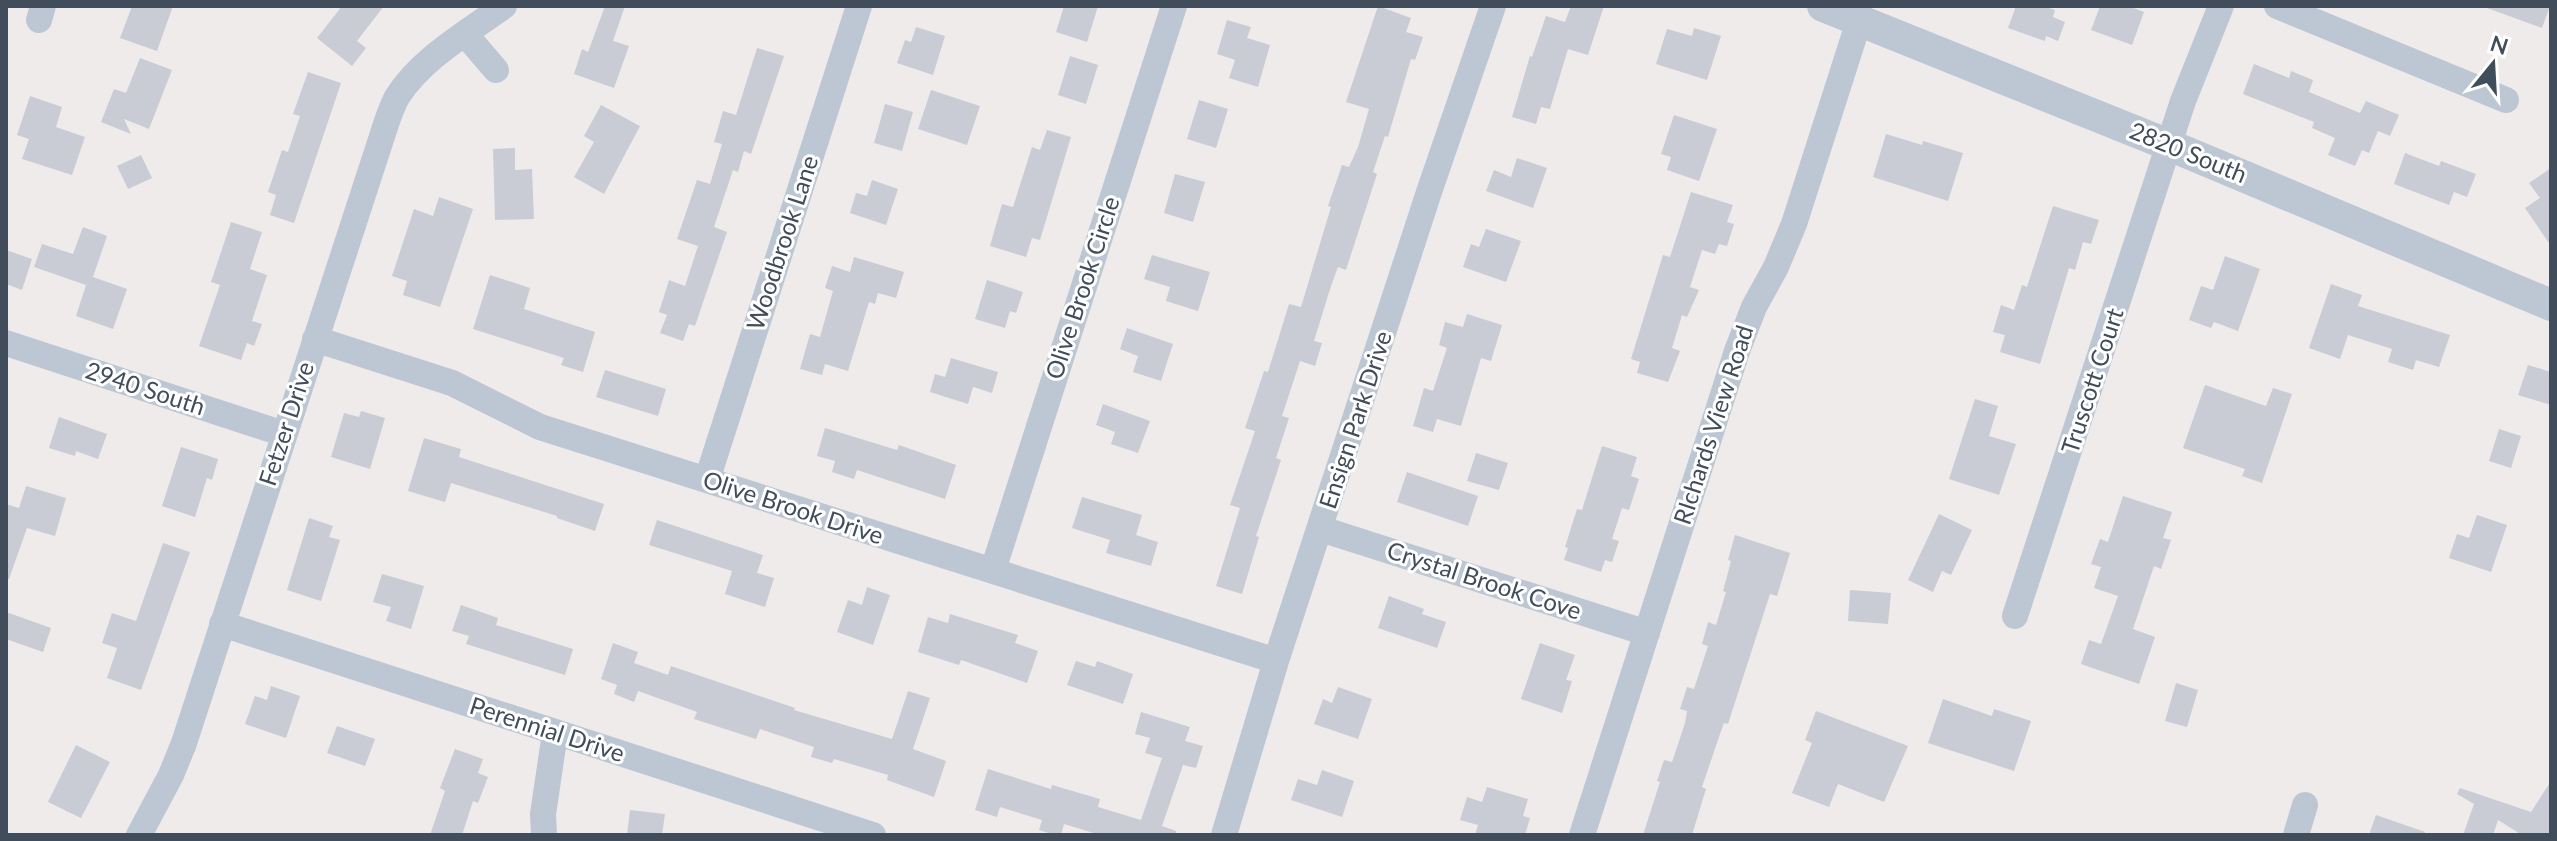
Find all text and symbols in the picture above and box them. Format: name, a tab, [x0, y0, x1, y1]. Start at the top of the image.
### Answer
north arrow	[2453, 24, 2533, 104]
text: N	[2487, 29, 2512, 60]
street label: 2820 South	[2126, 115, 2251, 188]
street label: Woodbrook Lane	[740, 152, 823, 333]
street label: Olive Brook Circle	[1038, 193, 1125, 382]
street label: Truscott Court	[2054, 304, 2129, 457]
street label: RIchards View Road	[1667, 321, 1758, 528]
street label: Ensign Park Drive	[1312, 327, 1397, 512]
street label: 2940 South	[82, 355, 209, 420]
street label: Fetzer Drive	[252, 358, 319, 489]
street label: Olive Brook Drive	[700, 464, 887, 549]
street label: Crystal Brook Cove	[1384, 535, 1585, 625]
street label: Perennial Drive	[466, 690, 628, 767]

